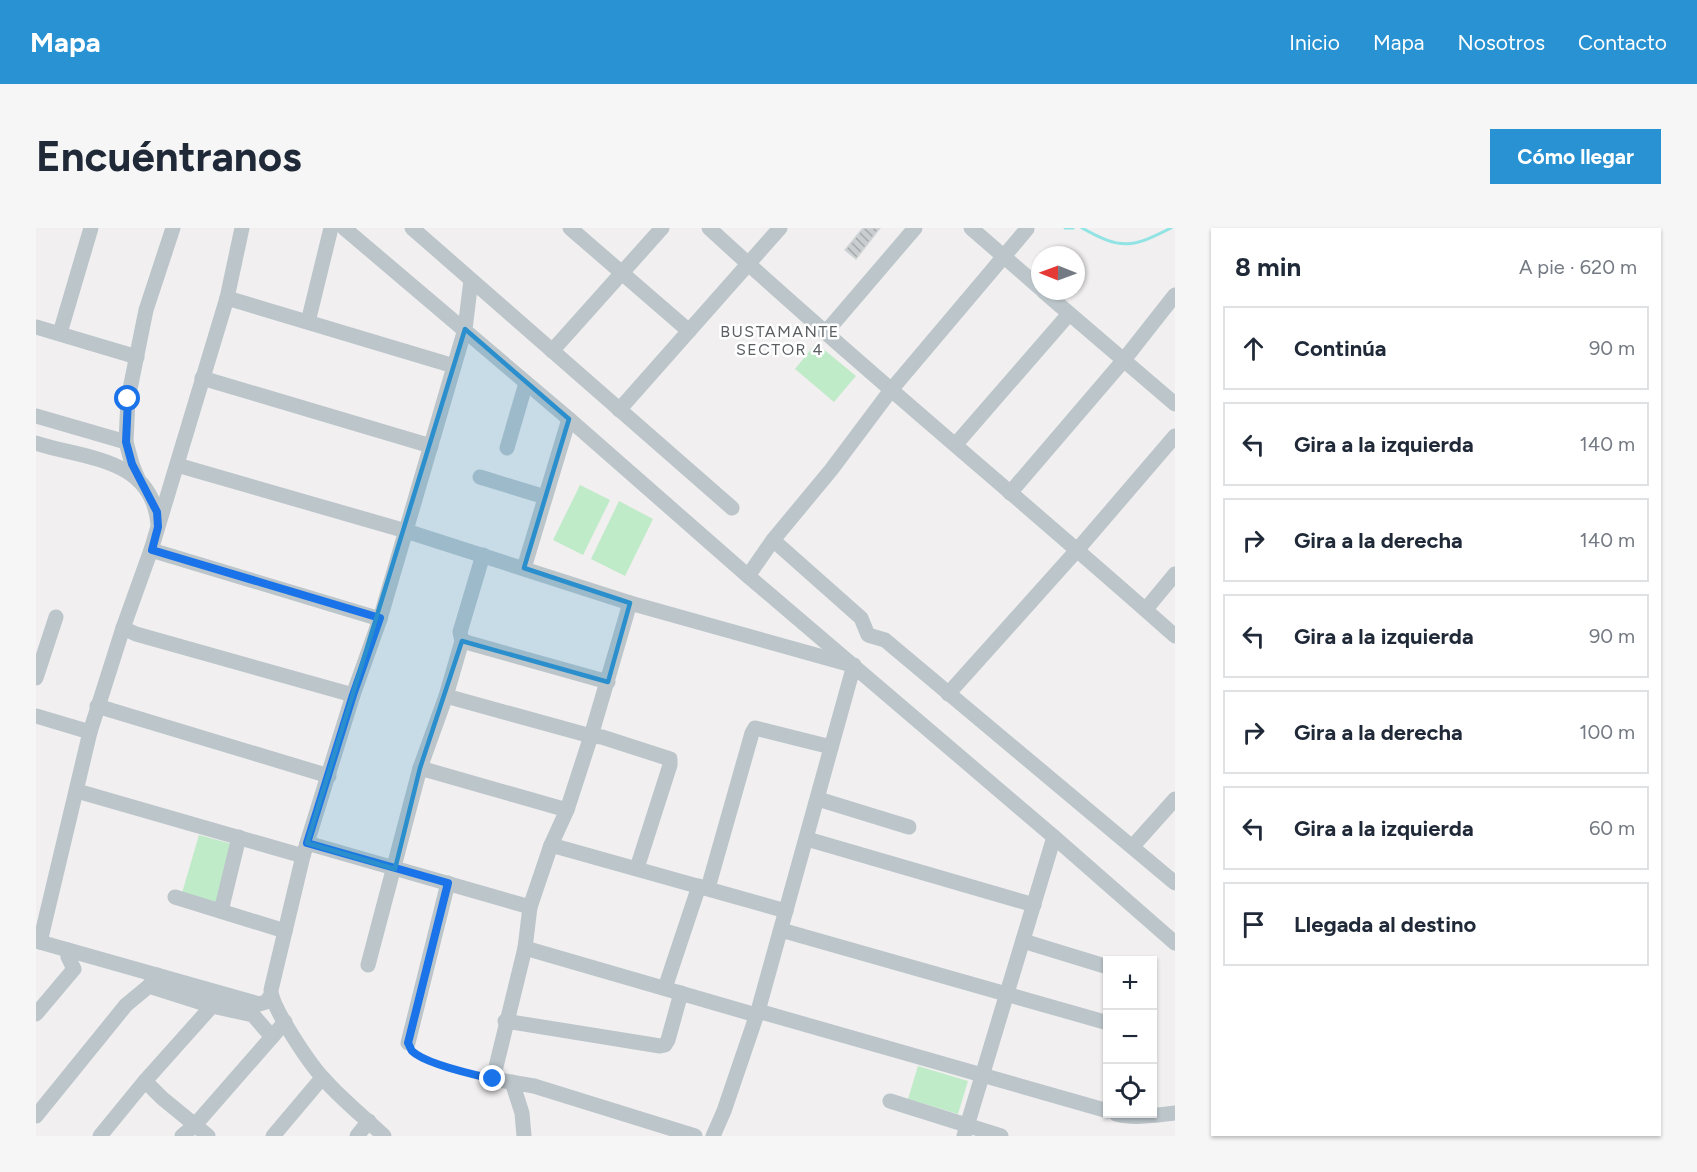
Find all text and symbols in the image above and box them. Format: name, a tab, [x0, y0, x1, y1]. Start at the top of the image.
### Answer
text: Mapa	[30, 25, 101, 59]
text: Inicio	[1289, 30, 1340, 55]
text: Mapa	[1373, 30, 1425, 55]
text: Nosotros	[1458, 30, 1545, 55]
text: Contacto	[1578, 30, 1667, 55]
button: Cómo llegar	[1490, 129, 1661, 184]
text: Encuéntranos	[36, 131, 302, 182]
north arrow	[1031, 246, 1085, 300]
text: 8 min	[1235, 251, 1301, 283]
text: A pie · 620 m	[1519, 255, 1637, 279]
district label: BUSTAMANTE SECTOR 4	[720, 322, 840, 359]
icon: ahead	[1237, 332, 1270, 365]
text: Continúa	[1294, 335, 1387, 362]
text: 90 m	[1589, 336, 1635, 360]
route start	[114, 385, 140, 411]
icon: left	[1237, 428, 1270, 461]
text: Gira a la izquierda	[1294, 431, 1474, 458]
text: 140 m	[1580, 432, 1635, 456]
icon: right	[1237, 524, 1270, 557]
text: Gira a la derecha	[1294, 527, 1463, 554]
text: 140 m	[1580, 528, 1635, 552]
icon: left	[1237, 620, 1270, 653]
text: Gira a la izquierda	[1294, 623, 1474, 650]
text: 90 m	[1589, 624, 1635, 648]
icon: right	[1237, 716, 1270, 749]
text: Gira a la derecha	[1294, 719, 1463, 746]
text: 100 m	[1579, 720, 1635, 744]
icon: left	[1237, 812, 1270, 845]
text: Gira a la izquierda	[1294, 815, 1474, 842]
text: 60 m	[1589, 816, 1635, 840]
icon: arrive	[1237, 908, 1270, 941]
text: Llegada al destino	[1294, 911, 1476, 938]
map controls	[1103, 956, 1157, 1118]
button: +	[1103, 956, 1157, 1010]
button: −	[1103, 1010, 1157, 1064]
button: locate	[1103, 1064, 1157, 1118]
route end	[479, 1065, 505, 1091]

